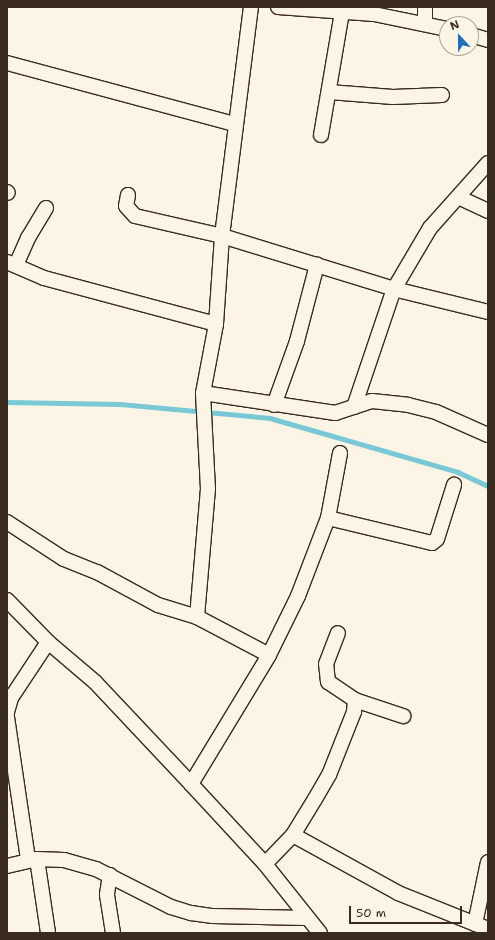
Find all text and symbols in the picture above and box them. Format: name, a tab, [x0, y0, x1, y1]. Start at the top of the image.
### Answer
north arrow	[439, 16, 479, 56]
text: N	[448, 17, 462, 34]
scale bar	[351, 898, 464, 924]
text: 50 m	[356, 905, 386, 921]

